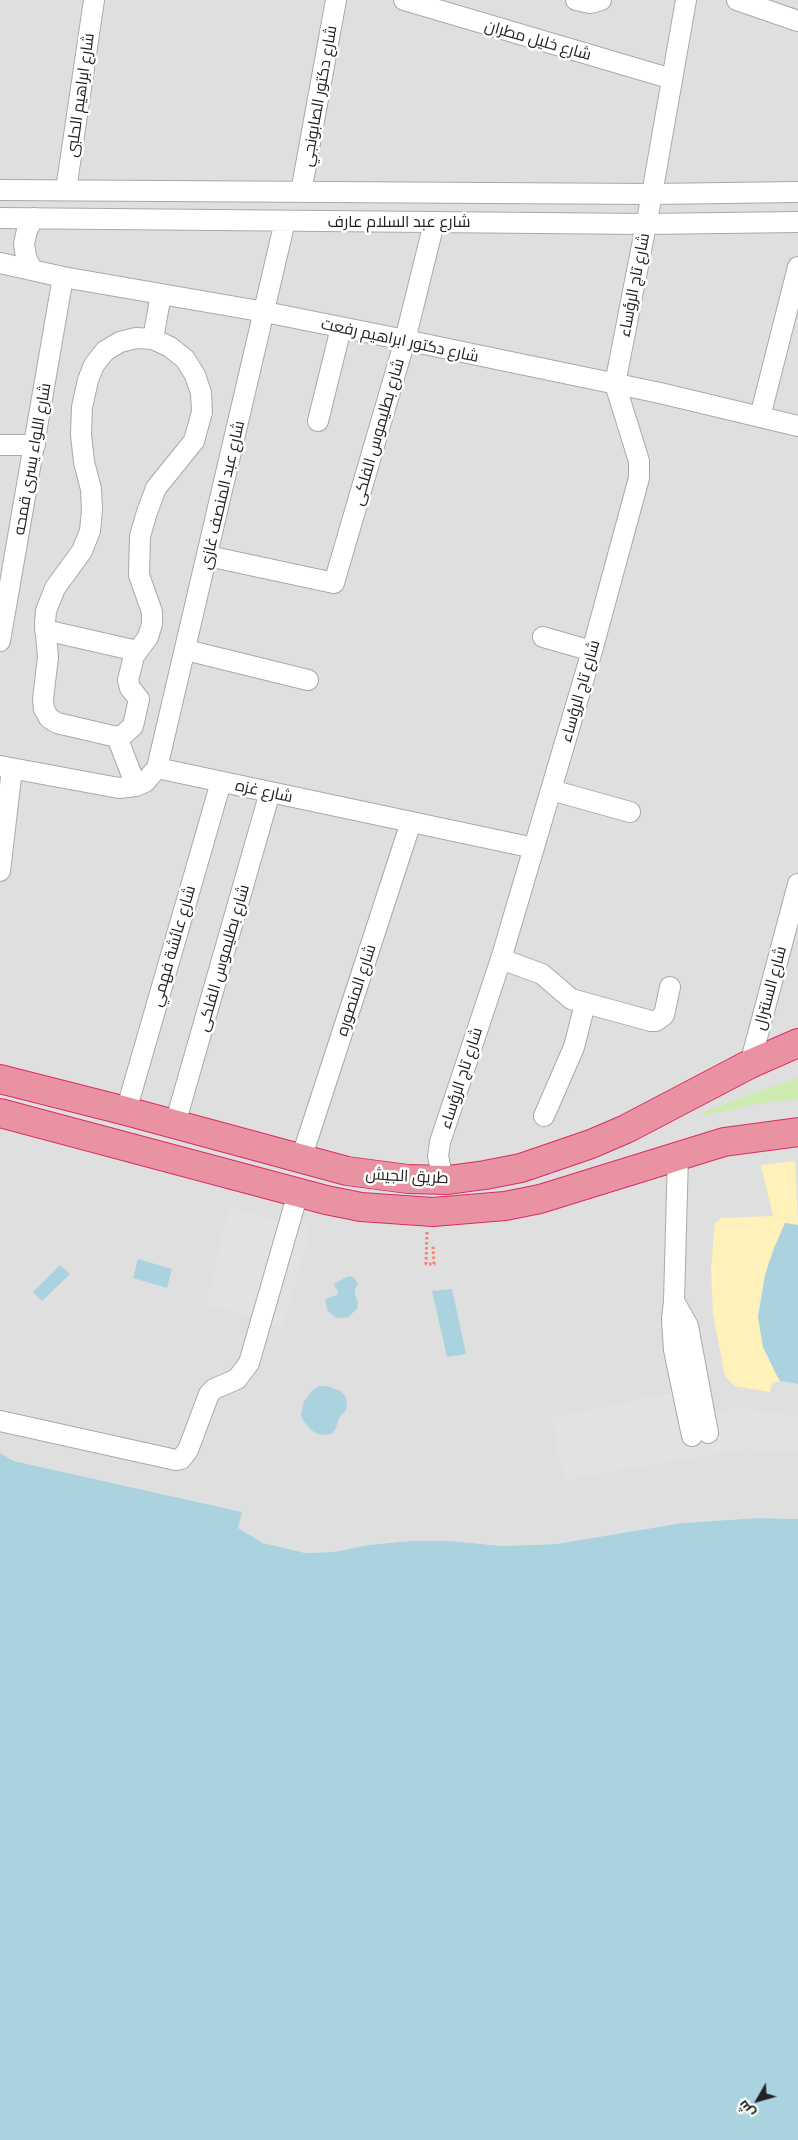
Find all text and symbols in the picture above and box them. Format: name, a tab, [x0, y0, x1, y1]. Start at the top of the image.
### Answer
street label: شارع خليل مطران	[482, 16, 594, 64]
street label: شارع دكتور الصابونجي	[297, 24, 341, 168]
street label: شارع ابراهيم الحلبى	[62, 32, 98, 158]
street label: شارع عبد السلام عارف	[328, 212, 470, 232]
street label: شارع تاج الرؤساء	[615, 231, 653, 339]
street label: شارع دكتور ابراهيم رفعت	[319, 314, 481, 366]
street label: شارع بطليموس الفلكى	[348, 356, 408, 508]
street label: شارع اللواء يسرى قمحه	[9, 381, 55, 537]
street label: شارع عبد المنصف غازى	[196, 419, 248, 571]
street label: شارع تاج الرؤساء	[556, 638, 604, 744]
street label: شارع غزه	[234, 776, 294, 806]
street label: شارع بطليموس الفلكى	[193, 882, 253, 1034]
street label: شارع عائشة فهمي	[147, 883, 199, 1009]
street label: شارع المنصوره	[332, 942, 380, 1038]
street label: شارع السنترال	[750, 944, 790, 1032]
street label: شارع تاج الرؤساء	[436, 1025, 486, 1131]
street label: طريق الجيش	[365, 1164, 449, 1188]
north arrow	[733, 2075, 783, 2125]
text: ش	[734, 2097, 758, 2121]

